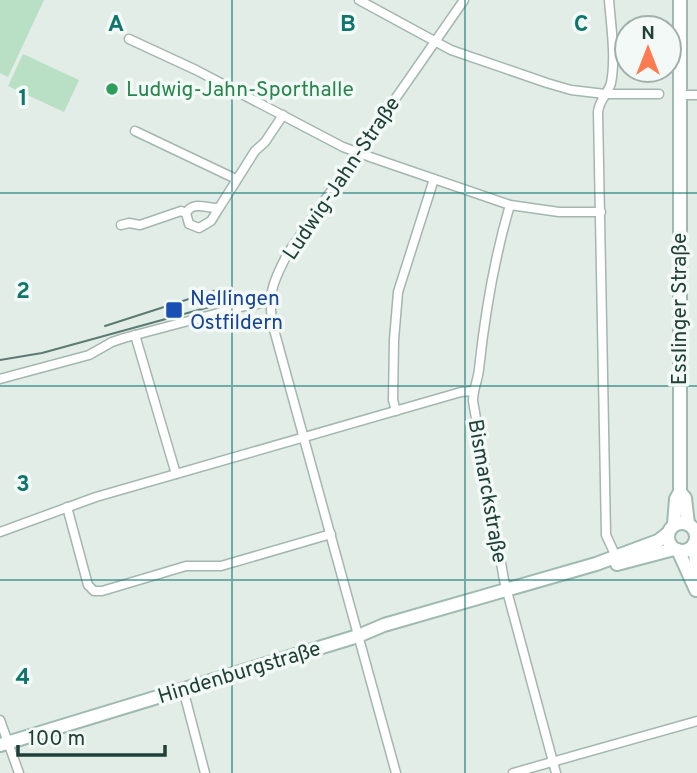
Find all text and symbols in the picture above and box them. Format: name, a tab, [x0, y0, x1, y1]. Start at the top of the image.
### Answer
text: A	[108, 11, 124, 40]
text: B	[340, 11, 356, 40]
text: C	[574, 11, 588, 40]
north arrow	[613, 14, 683, 84]
text: N	[641, 22, 655, 46]
place label: Ludwig-Jahn-Sporthalle	[126, 77, 354, 104]
marker: Ludwig-Jahn-Sporthalle	[104, 81, 120, 97]
text: 1	[18, 85, 28, 114]
street label: Ludwig-Jahn-Straße	[278, 92, 407, 266]
street label: Esslinger Straße	[667, 233, 694, 385]
text: 2	[16, 278, 30, 307]
place label: Nellingen Ostfildern	[190, 286, 283, 337]
marker: Nellingen Ostfildern	[164, 300, 184, 320]
street label: Bismarckstraße	[461, 417, 512, 565]
text: 3	[16, 471, 30, 500]
street label: Hindenburgstraße	[155, 636, 324, 711]
text: 4	[16, 664, 30, 693]
scale bar	[18, 714, 164, 758]
text: 100 m	[28, 726, 85, 753]

